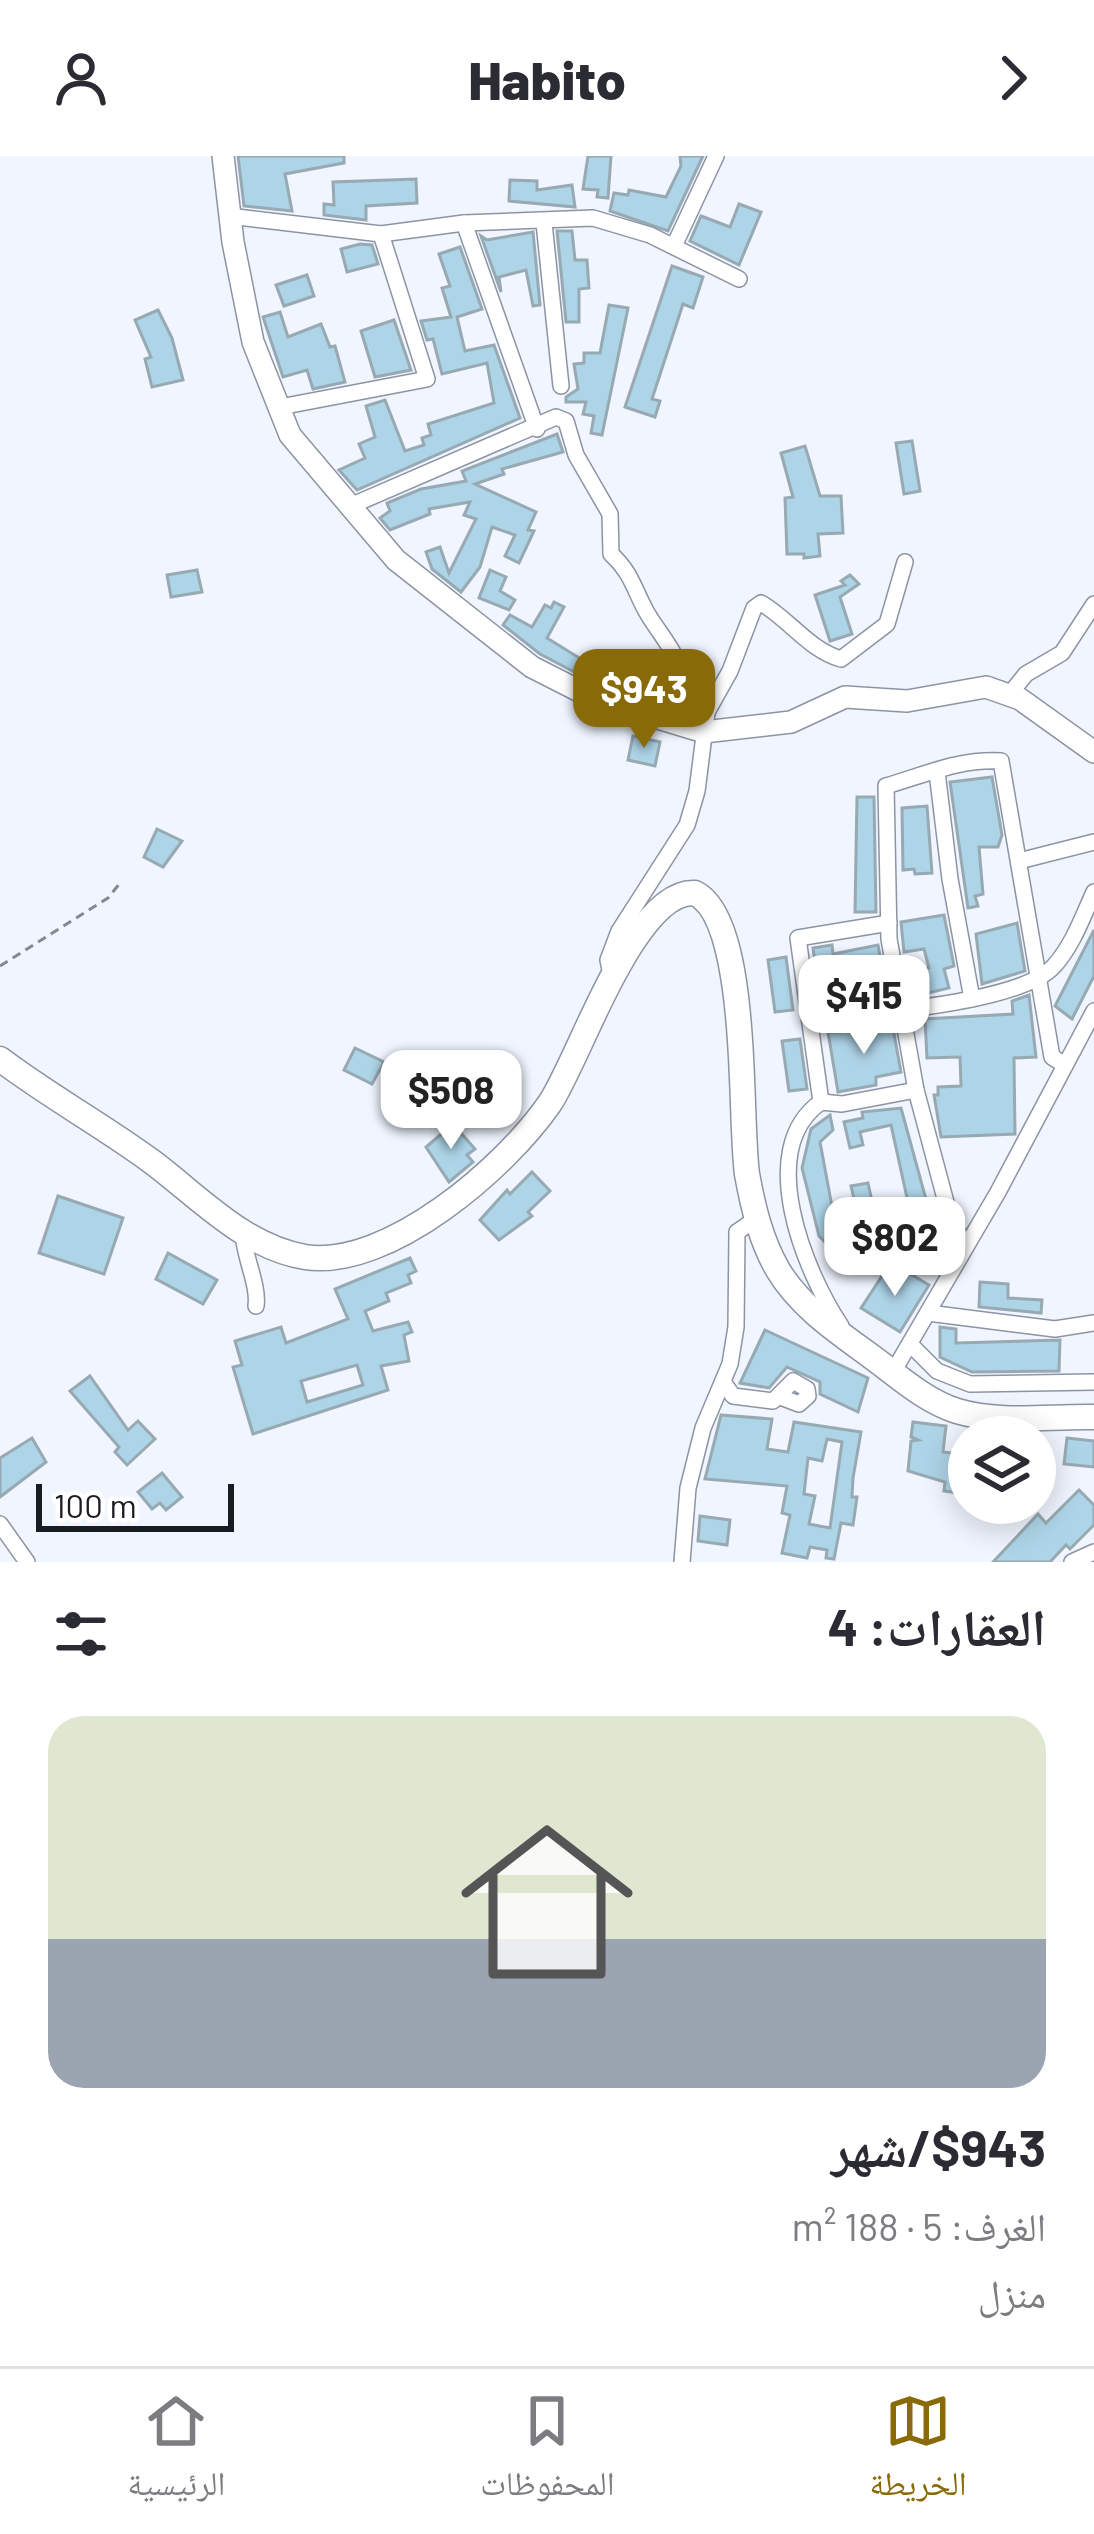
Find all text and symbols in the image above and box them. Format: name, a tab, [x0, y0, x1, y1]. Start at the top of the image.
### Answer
icon: person	[48, 45, 114, 111]
icon: forward	[980, 45, 1046, 111]
text: Habito	[468, 46, 626, 111]
pin: $943	[573, 649, 715, 751]
text: $943	[600, 664, 688, 711]
pin: $415	[793, 955, 935, 1057]
text: $415	[826, 970, 903, 1017]
pin: $508	[380, 1050, 522, 1152]
text: $508	[408, 1065, 494, 1112]
pin: $802	[824, 1197, 966, 1299]
text: $802	[851, 1212, 939, 1259]
map controls	[948, 1416, 1056, 1524]
button: layers	[948, 1416, 1056, 1524]
scale bar	[36, 1478, 234, 1531]
text: 100 m	[54, 1485, 137, 1525]
text: العقارات: 4	[827, 1595, 1046, 1656]
icon: filters	[48, 1601, 114, 1667]
icon: home	[439, 1794, 655, 2010]
text: $943/شهر	[831, 2116, 1046, 2177]
text: الغرف: 5 · 188 m²	[792, 2202, 1046, 2249]
text: منزل	[978, 2269, 1046, 2316]
tab: الرئيسية	[127, 2388, 225, 2516]
tab: المحفوظات	[480, 2388, 614, 2516]
tab: الخريطة	[869, 2388, 967, 2516]

